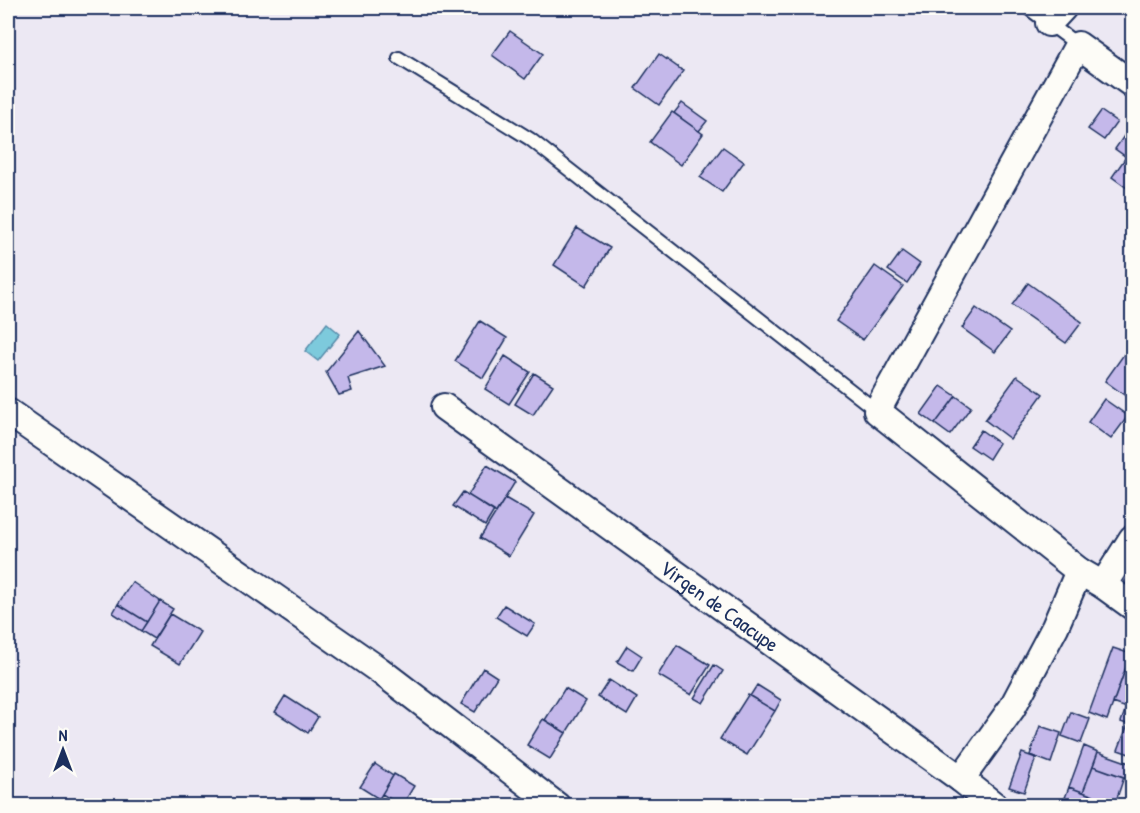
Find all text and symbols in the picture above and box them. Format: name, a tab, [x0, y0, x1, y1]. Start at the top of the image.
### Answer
street label: Virgen de Caacupe	[655, 553, 785, 658]
north arrow	[33, 720, 93, 780]
text: N	[59, 724, 68, 746]

